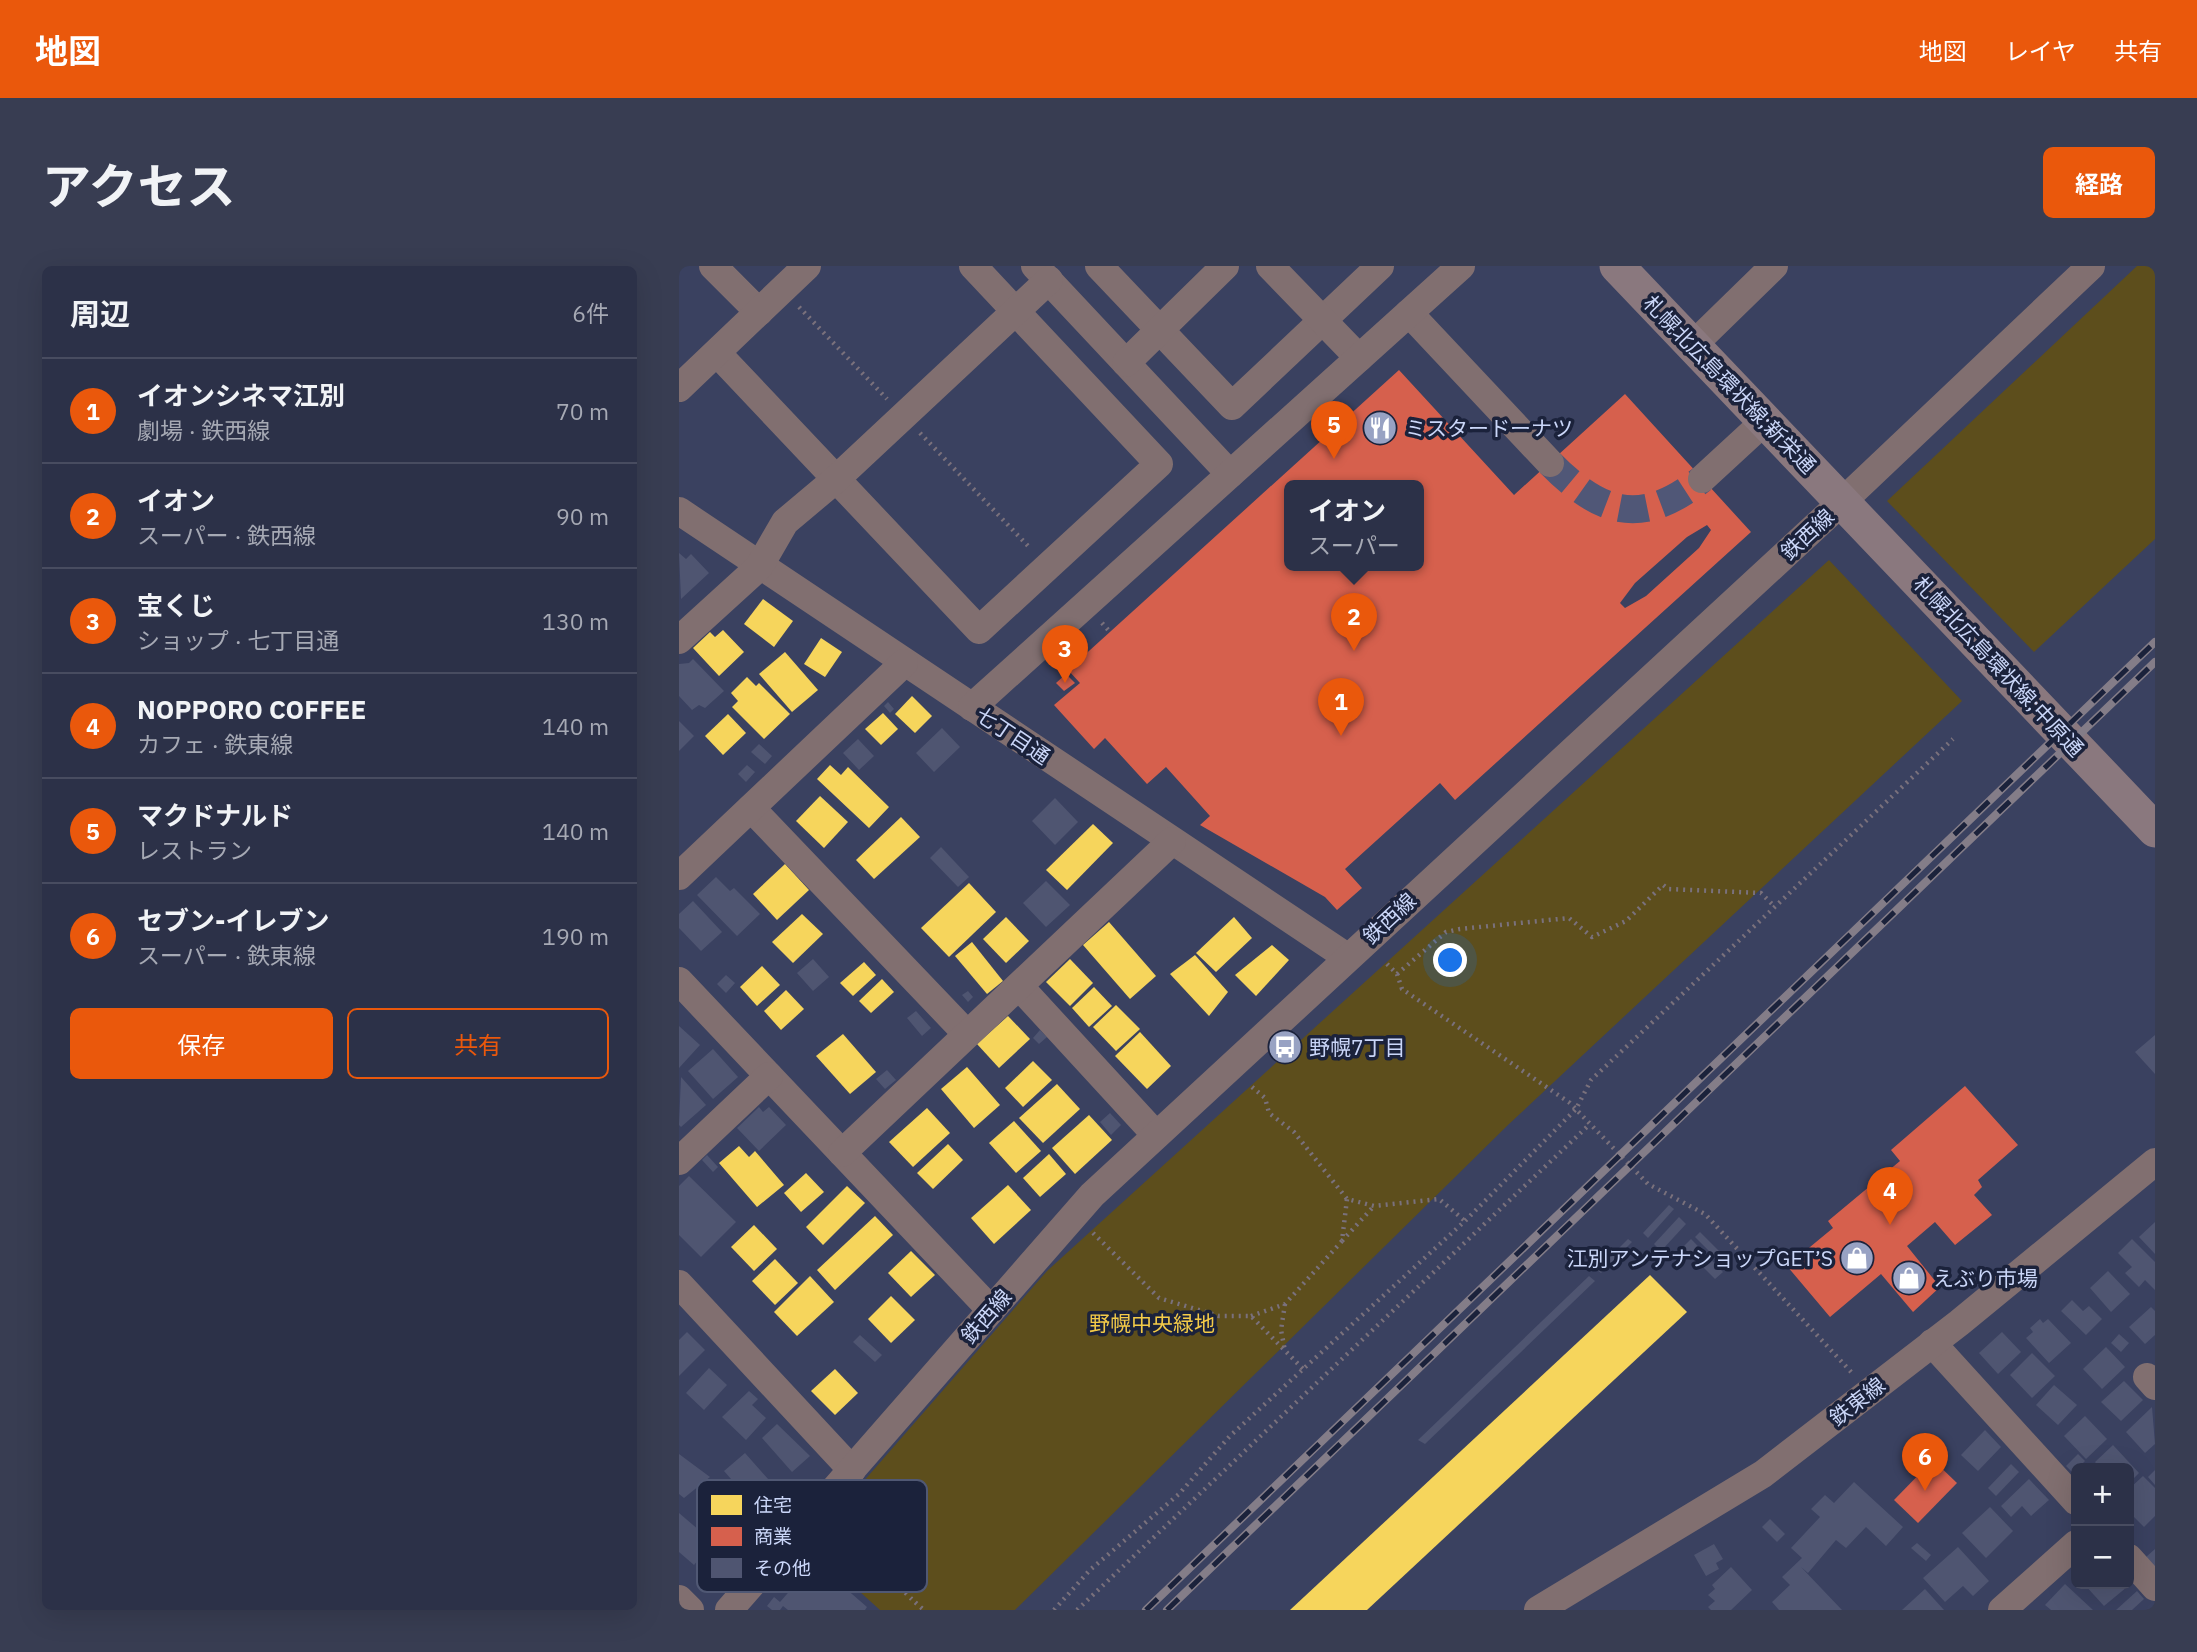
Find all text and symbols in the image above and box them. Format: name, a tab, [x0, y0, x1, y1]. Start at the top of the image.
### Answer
text: 地図	[35, 29, 101, 72]
text: 地図	[1919, 35, 1967, 67]
text: レイヤ	[2005, 35, 2076, 67]
text: 共有	[2114, 35, 2162, 67]
button: 経路	[2043, 147, 2155, 218]
text: アクセス	[42, 154, 236, 217]
street label: 札幌北広島環状線;新栄通	[1638, 289, 1822, 479]
text: 周辺	[70, 294, 130, 333]
text: 6件	[572, 298, 609, 328]
text: イオンシネマ江別	[137, 378, 345, 412]
text: 1	[86, 396, 100, 426]
text: 70 m	[556, 396, 609, 426]
pin: 5	[1311, 401, 1357, 459]
restaurant icon: ミスタードーナツ	[1361, 409, 1399, 447]
place label: ミスタードーナツ	[1405, 414, 1573, 442]
text: 劇場 · 鉄西線	[137, 415, 270, 445]
popup	[1284, 480, 1424, 571]
text: イオン	[137, 483, 215, 517]
text: イオン	[1308, 493, 1386, 527]
text: 2	[86, 501, 100, 531]
text: 90 m	[556, 501, 609, 531]
street label: 鉄西線	[1774, 502, 1840, 566]
text: スーパー · 鉄西線	[137, 520, 316, 550]
text: スーパー	[1308, 530, 1400, 560]
street label: 札幌北広島環状線;中原通	[1908, 570, 2090, 762]
text: 宝くじ	[137, 588, 215, 622]
pin: 2	[1331, 593, 1377, 651]
text: 3	[86, 606, 100, 636]
text: 130 m	[542, 606, 609, 636]
text: ショップ · 七丁目通	[137, 625, 339, 655]
pin: 3	[1042, 625, 1088, 683]
pin: 1	[1318, 678, 1364, 736]
text: NOPPORO COFFEE	[137, 692, 366, 726]
street label: 七丁目通	[970, 700, 1056, 770]
text: 4	[86, 711, 100, 741]
text: 140 m	[542, 711, 609, 741]
text: カフェ · 鉄東線	[137, 729, 293, 759]
text: マクドナルド	[137, 798, 293, 832]
text: 5	[86, 816, 100, 846]
text: 140 m	[542, 816, 609, 846]
text: レストラン	[137, 835, 252, 865]
street label: 鉄西線	[1356, 886, 1422, 950]
text: セブン-イレブン	[137, 903, 329, 937]
text: 6	[86, 921, 100, 951]
text: 190 m	[542, 921, 609, 951]
text: スーパー · 鉄東線	[137, 940, 316, 970]
your location	[1433, 943, 1467, 977]
button: 保存	[70, 1008, 333, 1079]
button: 共有	[347, 1008, 609, 1079]
bus stop icon: 野幌7丁目	[1266, 1028, 1304, 1066]
place label: 野幌7丁目	[1309, 1033, 1406, 1061]
pin: 4	[1867, 1167, 1913, 1225]
shop icon: 江別アンテナショップGET’S	[1838, 1239, 1876, 1277]
place label: 江別アンテナショップGET’S	[1567, 1244, 1833, 1272]
shop icon: えぶり市場	[1890, 1259, 1928, 1297]
place label: えぶり市場	[1933, 1264, 2038, 1292]
street label: 鉄西線	[955, 1283, 1017, 1349]
park label: 野幌中央緑地	[1089, 1309, 1215, 1337]
street label: 鉄東線	[1824, 1371, 1890, 1431]
pin: 6	[1902, 1433, 1948, 1491]
map controls	[2071, 1463, 2134, 1589]
button: +	[2071, 1463, 2134, 1526]
legend	[697, 1480, 927, 1592]
text: 住宅	[754, 1493, 792, 1517]
text: 商業	[754, 1524, 792, 1548]
button: −	[2071, 1526, 2134, 1589]
text: その他	[754, 1556, 811, 1580]

